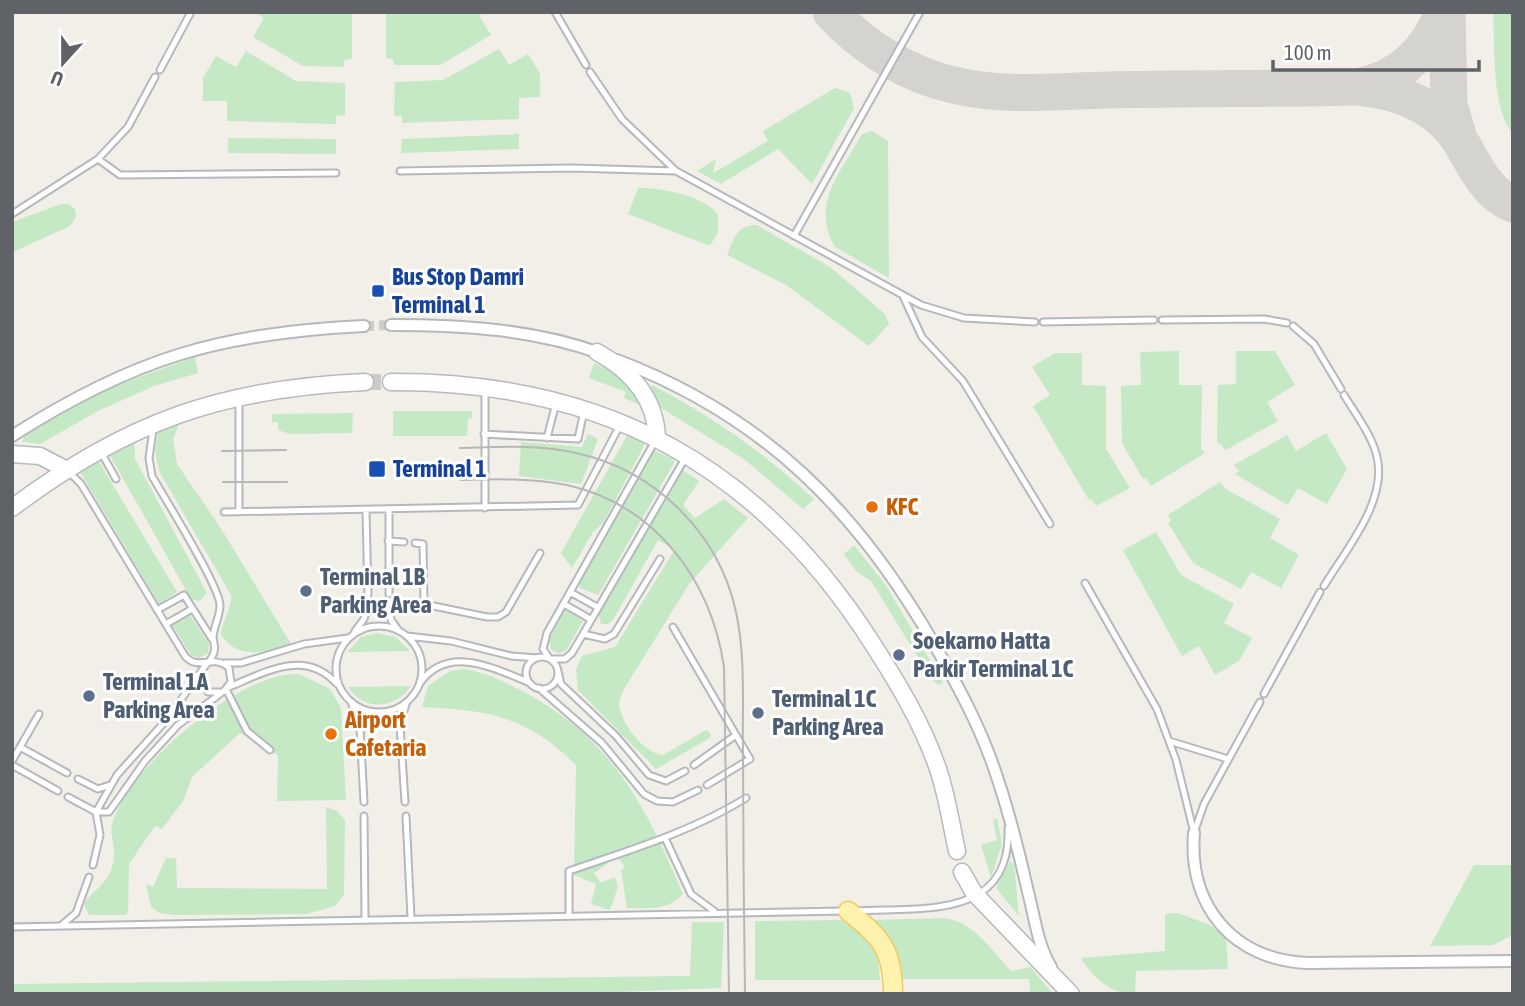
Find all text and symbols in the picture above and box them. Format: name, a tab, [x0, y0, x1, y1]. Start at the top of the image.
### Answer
north arrow	[28, 28, 98, 98]
scale bar	[1273, 28, 1480, 72]
text: 100 m	[1284, 40, 1332, 64]
text: U	[48, 67, 66, 91]
place label: Bus Stop Damri Terminal 1	[392, 263, 524, 318]
marker: Bus Stop Damri Terminal 1	[370, 283, 386, 299]
place label: Terminal 1	[393, 455, 487, 482]
marker: Terminal 1	[367, 459, 387, 479]
place label: KFC	[886, 493, 918, 520]
marker: KFC	[864, 499, 880, 515]
place label: Terminal 1B Parking Area	[320, 563, 432, 618]
marker: Terminal 1B Parking Area	[298, 583, 314, 599]
place label: Soekarno Hatta Parkir Terminal 1C	[913, 627, 1073, 682]
marker: Soekarno Hatta Parkir Terminal 1C	[891, 647, 907, 663]
place label: Terminal 1A Parking Area	[103, 668, 215, 723]
place label: Terminal 1C Parking Area	[772, 685, 884, 740]
marker: Terminal 1A Parking Area	[81, 688, 97, 704]
marker: Terminal 1C Parking Area	[750, 705, 766, 721]
place label: Airport Cafetaria	[344, 706, 426, 761]
marker: Airport Cafetaria	[323, 726, 339, 742]

